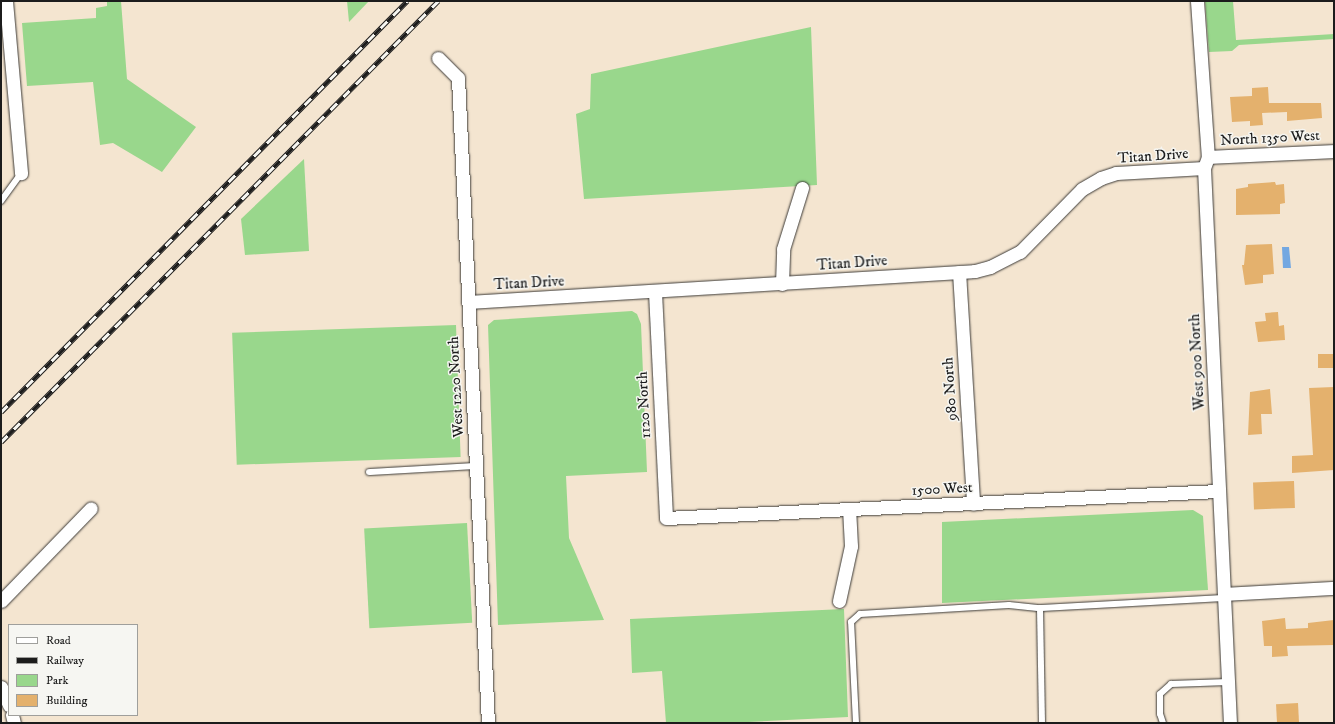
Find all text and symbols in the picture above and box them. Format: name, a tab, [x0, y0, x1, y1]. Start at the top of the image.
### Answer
street label: North 1350 West	[1220, 126, 1320, 150]
street label: Titan Drive	[1117, 145, 1189, 167]
street label: Titan Drive	[816, 252, 888, 274]
street label: Titan Drive	[493, 272, 565, 294]
street label: West 900 North	[1185, 313, 1209, 411]
street label: West 1220 North	[444, 336, 468, 438]
street label: 980 North	[939, 357, 961, 421]
street label: 1120 North	[633, 371, 655, 439]
street label: 1500 West	[911, 478, 973, 500]
legend	[8, 624, 138, 716]
text: Road	[46, 633, 71, 648]
text: Railway	[46, 653, 84, 668]
text: Park	[46, 673, 68, 688]
text: Building	[46, 693, 87, 708]

